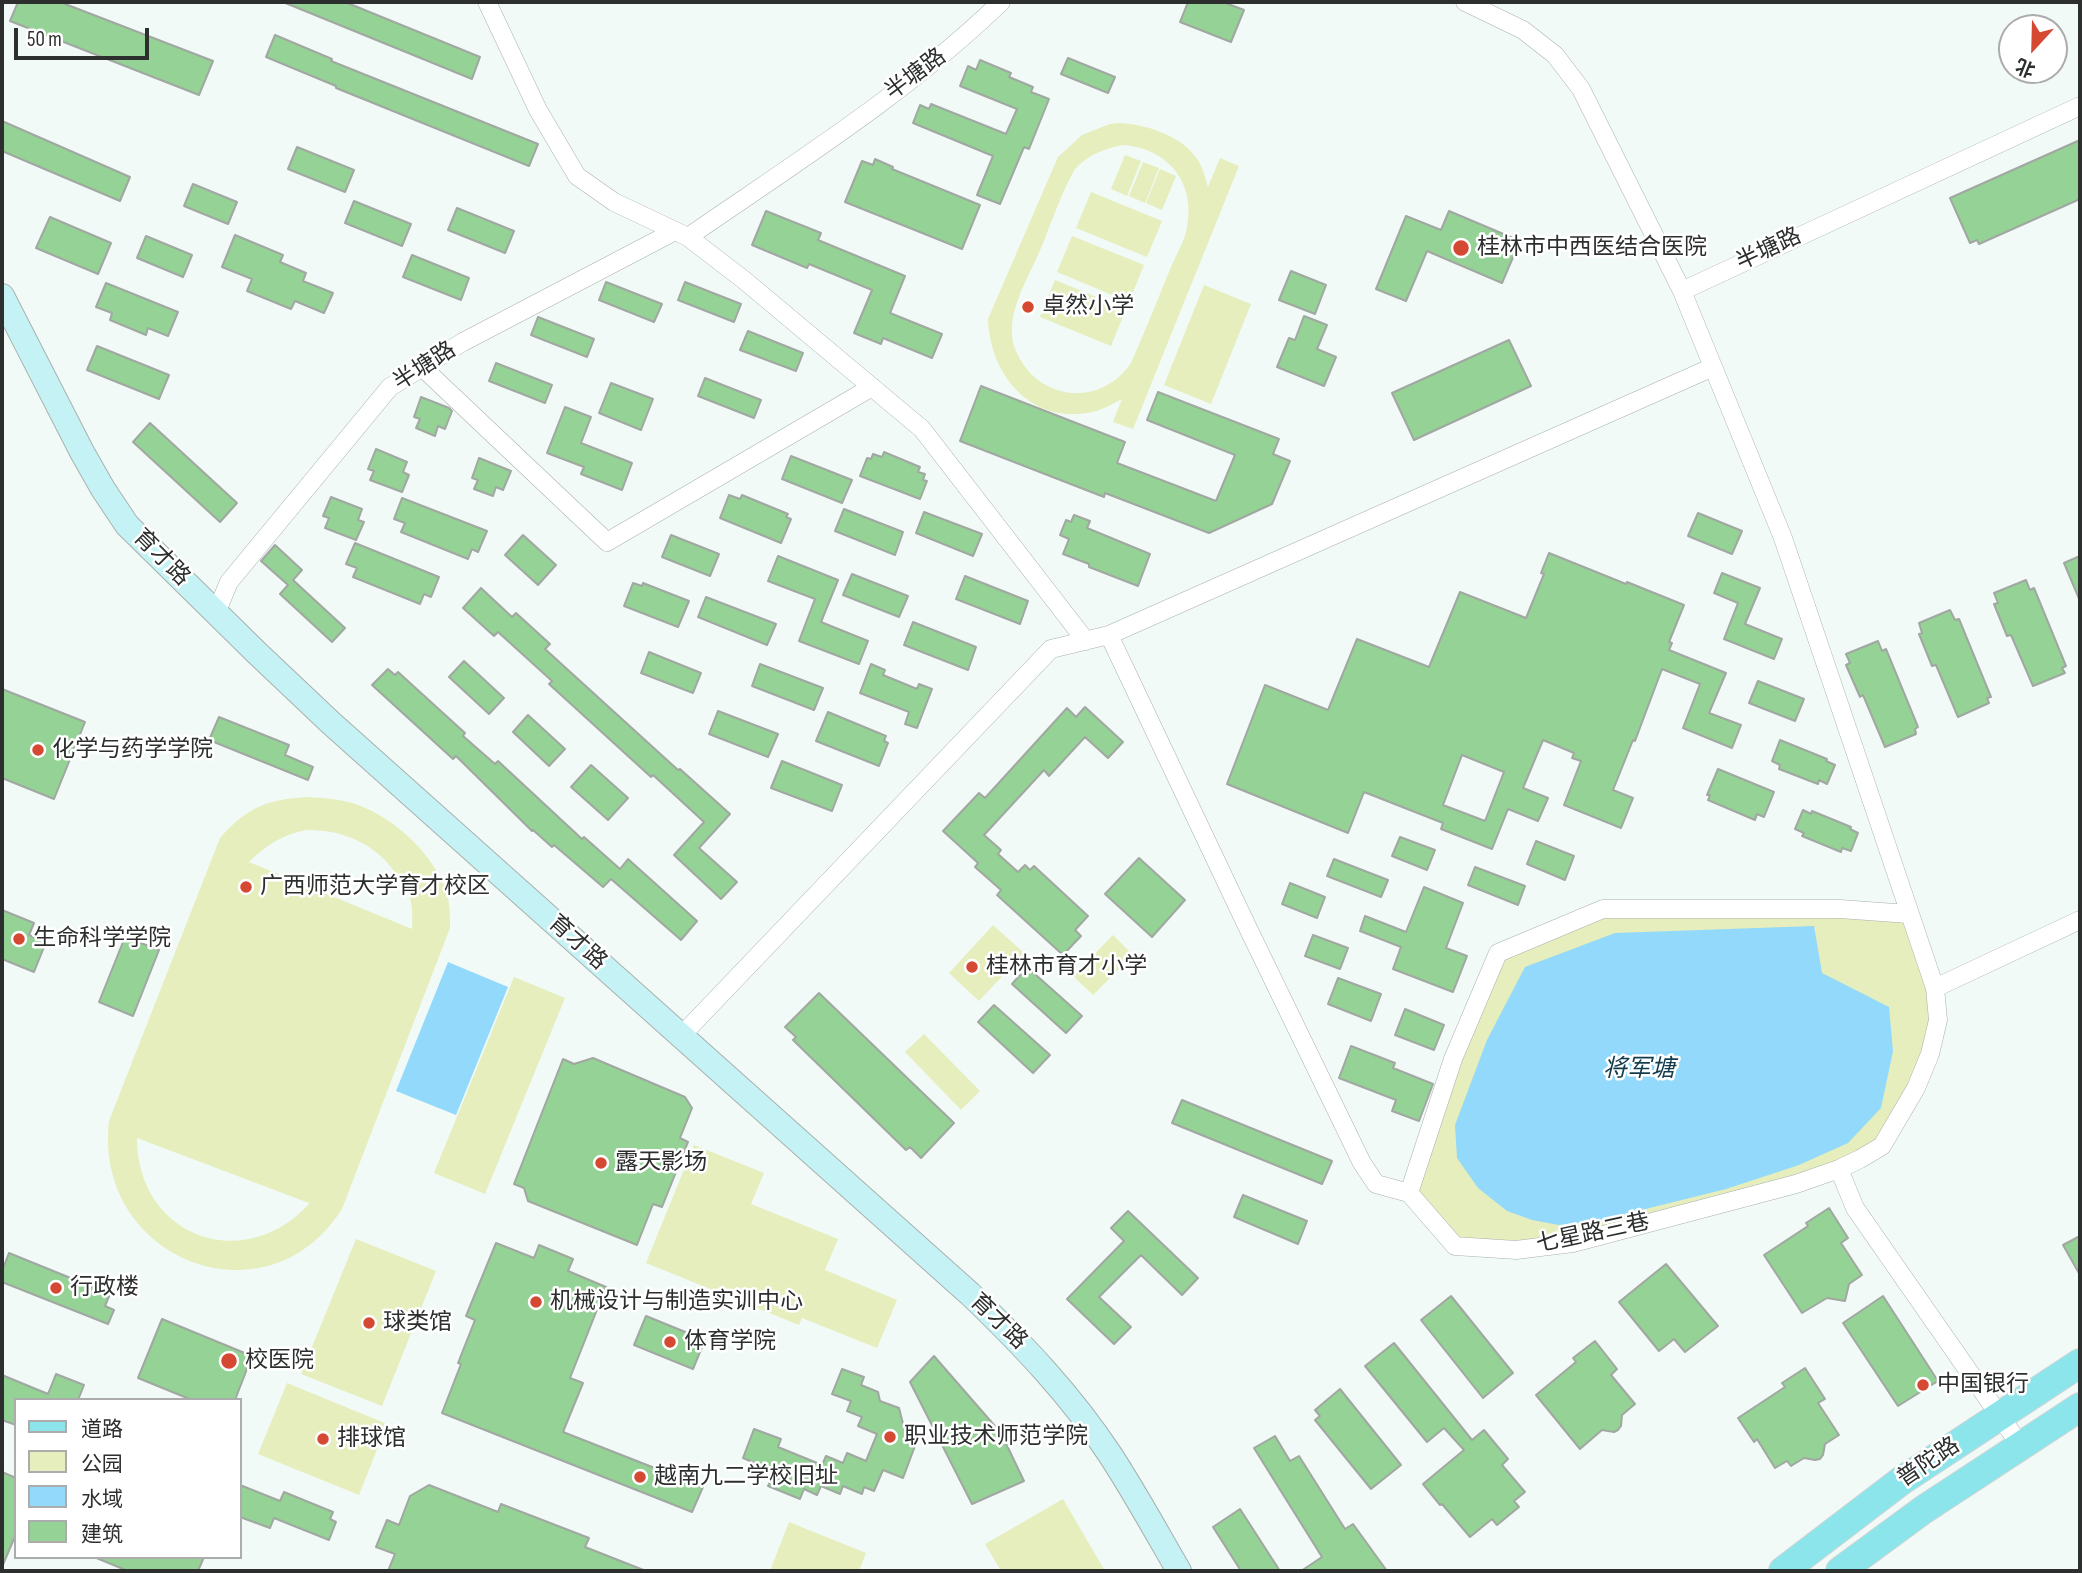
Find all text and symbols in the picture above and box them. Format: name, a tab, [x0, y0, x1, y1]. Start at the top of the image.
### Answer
scale bar	[18, 14, 152, 58]
north arrow	[1998, 14, 2068, 84]
text: 50 m	[27, 27, 62, 52]
street label: 半塘路	[880, 43, 952, 107]
text: 北	[2013, 53, 2039, 81]
street label: 半塘路	[1732, 223, 1806, 277]
place label: 桂林市中西医结合医院	[1477, 234, 1707, 262]
marker: 桂林市中西医结合医院	[1451, 238, 1471, 258]
place label: 卓然小学	[1042, 293, 1134, 321]
marker: 卓然小学	[1020, 299, 1036, 315]
street label: 半塘路	[389, 337, 461, 397]
street label: 育才路	[127, 524, 195, 592]
place label: 化学与药学学院	[52, 736, 213, 764]
marker: 化学与药学学院	[30, 742, 46, 758]
place label: 广西师范大学育才校区	[260, 873, 490, 901]
marker: 广西师范大学育才校区	[238, 879, 254, 895]
street label: 育才路	[542, 910, 612, 976]
place label: 生命科学学院	[33, 925, 171, 953]
marker: 生命科学学院	[11, 931, 27, 947]
place label: 桂林市育才小学	[986, 953, 1147, 981]
marker: 桂林市育才小学	[964, 959, 980, 975]
water label: 将军塘	[1603, 1056, 1675, 1084]
place label: 露天影场	[615, 1149, 707, 1177]
marker: 露天影场	[593, 1155, 609, 1171]
street label: 七星路三巷	[1534, 1209, 1652, 1259]
place label: 行政楼	[70, 1274, 139, 1302]
marker: 行政楼	[48, 1280, 64, 1296]
place label: 机械设计与制造实训中心	[550, 1288, 803, 1316]
street label: 育才路	[964, 1288, 1032, 1356]
marker: 机械设计与制造实训中心	[528, 1294, 544, 1310]
place label: 球类馆	[383, 1309, 452, 1337]
marker: 球类馆	[361, 1315, 377, 1331]
place label: 体育学院	[684, 1328, 776, 1356]
marker: 体育学院	[662, 1334, 678, 1350]
place label: 校医院	[245, 1347, 314, 1375]
marker: 校医院	[219, 1351, 239, 1371]
place label: 中国银行	[1937, 1371, 2029, 1399]
marker: 中国银行	[1915, 1377, 1931, 1393]
legend	[14, 1398, 242, 1559]
text: 道路	[81, 1417, 123, 1442]
place label: 职业技术师范学院	[904, 1423, 1088, 1451]
place label: 排球馆	[337, 1425, 406, 1453]
marker: 职业技术师范学院	[882, 1429, 898, 1445]
marker: 排球馆	[315, 1431, 331, 1447]
street label: 普陀路	[1893, 1432, 1965, 1494]
text: 公园	[81, 1452, 123, 1477]
place label: 越南九二学校旧址	[654, 1463, 838, 1491]
marker: 越南九二学校旧址	[632, 1469, 648, 1485]
text: 水域	[81, 1487, 123, 1512]
text: 建筑	[81, 1522, 123, 1547]

